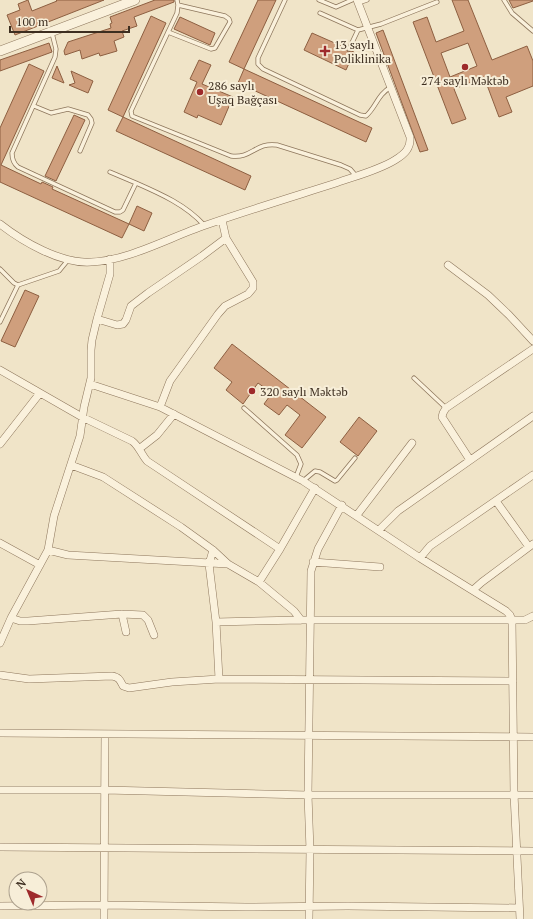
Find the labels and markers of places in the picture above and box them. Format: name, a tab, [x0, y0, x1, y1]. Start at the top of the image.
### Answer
place label: 13 saylı Poliklinika	[334, 37, 391, 66]
marker: 13 saylı Poliklinika	[319, 45, 331, 57]
marker: 274 saylı Məktəb	[460, 62, 470, 72]
place label: 274 saylı Məktəb	[421, 73, 509, 88]
place label: 286 saylı Uşaq Bağçası	[208, 78, 278, 107]
marker: 286 saylı Uşaq Bağçası	[195, 87, 205, 97]
place label: 320 saylı Məktəb	[260, 384, 348, 399]
marker: 320 saylı Məktəb	[247, 386, 257, 396]

